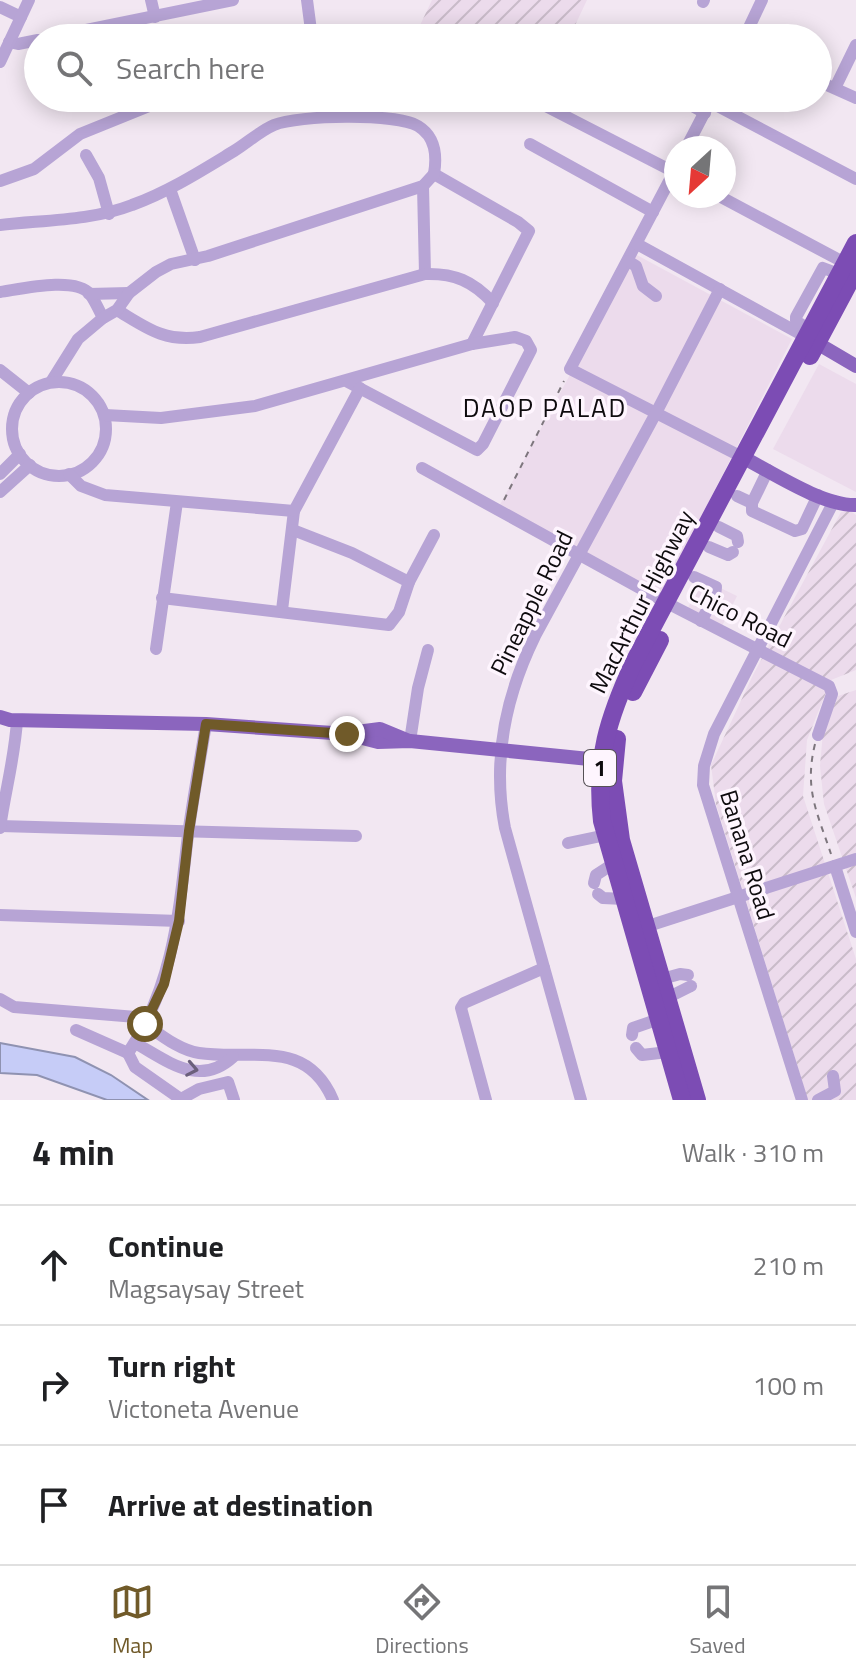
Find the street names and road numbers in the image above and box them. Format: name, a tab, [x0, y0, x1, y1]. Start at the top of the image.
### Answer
street label: MacArthur Highway	[579, 503, 703, 699]
street label: Pineapple Road	[481, 524, 582, 681]
street label: Chico Road	[683, 574, 798, 656]
road number: 1	[584, 750, 616, 786]
street label: Banana Road	[711, 785, 785, 924]

